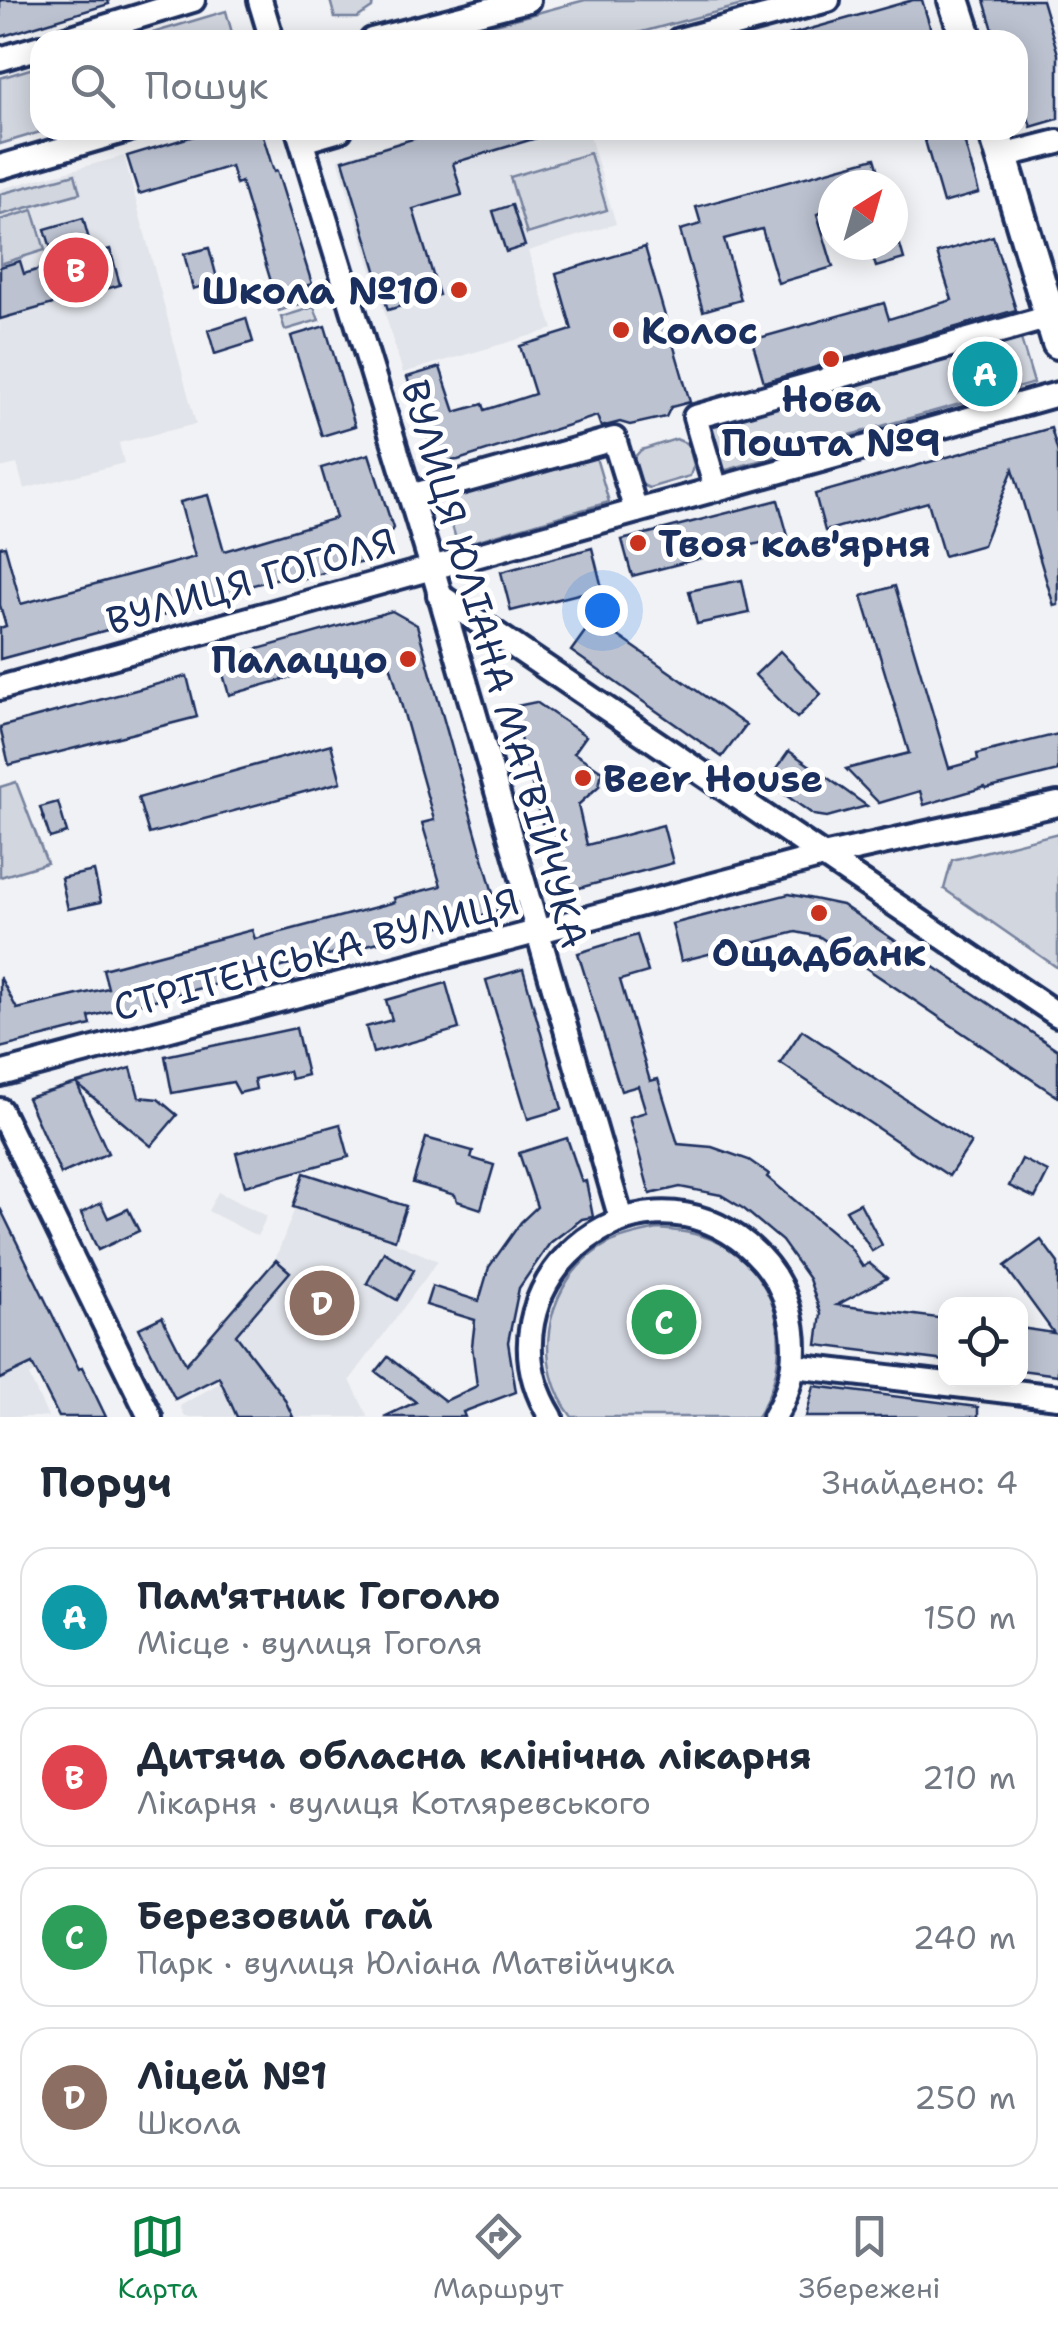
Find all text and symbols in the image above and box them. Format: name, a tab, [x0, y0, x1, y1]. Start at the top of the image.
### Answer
search box	[30, 30, 1028, 140]
icon: search	[65, 58, 120, 113]
text: Пошук	[145, 60, 268, 111]
north arrow	[818, 170, 908, 260]
pin: B	[44, 232, 108, 308]
place label: Школа №10	[202, 265, 439, 316]
marker: Школа №10	[448, 279, 470, 301]
place label: Колос	[641, 305, 758, 356]
marker: Колос	[610, 319, 632, 341]
pin: A	[952, 336, 1018, 412]
marker: Нова Пошта №9	[820, 348, 842, 370]
place label: Нова Пошта №9	[721, 373, 941, 468]
street label: ВУЛИЦЯ ЮЛІАНА МАТВІЙЧУКА	[389, 374, 601, 954]
street label: ВУЛИЦЯ ГОГОЛЯ	[101, 515, 401, 647]
place label: Твоя кав'ярня	[658, 518, 931, 569]
marker: Твоя кав'ярня	[627, 532, 649, 554]
your location	[577, 585, 628, 636]
place label: Палаццо	[211, 634, 388, 685]
marker: Палаццо	[397, 648, 419, 670]
place label: Beer House	[603, 753, 823, 804]
marker: Beer House	[572, 767, 594, 789]
street label: СТРІТЕНСЬКА ВУЛИЦЯ	[107, 875, 525, 1033]
marker: Ощадбанк	[808, 902, 830, 924]
place label: Ощадбанк	[712, 927, 926, 978]
pin: D	[290, 1266, 354, 1340]
pin: C	[632, 1284, 696, 1360]
map controls	[938, 1297, 1028, 1387]
button: locate	[938, 1297, 1028, 1387]
text: Поруч	[40, 1454, 172, 1510]
text: Знайдено: 4	[822, 1461, 1018, 1504]
text: Пам'ятник Гоголю	[137, 1570, 500, 1621]
text: A	[62, 1596, 87, 1639]
text: 150 m	[923, 1596, 1016, 1639]
text: Місце · вулиця Гоголя	[137, 1621, 483, 1664]
text: Дитяча обласна клінічна лікарня	[137, 1730, 812, 1781]
text: B	[65, 1756, 84, 1799]
text: 210 m	[922, 1756, 1016, 1799]
text: Лікарня · вулиця Котляревського	[137, 1781, 651, 1824]
text: Березовий гай	[137, 1890, 433, 1941]
text: C	[65, 1916, 84, 1959]
text: 240 m	[913, 1916, 1016, 1959]
text: Парк · вулиця Юліана Матвійчука	[137, 1941, 675, 1984]
text: Ліцей №1	[137, 2050, 328, 2101]
text: D	[63, 2076, 86, 2119]
text: 250 m	[914, 2076, 1016, 2119]
text: Школа	[137, 2101, 241, 2144]
tab: Карта	[118, 2209, 198, 2307]
tab: Маршрут	[433, 2209, 564, 2307]
tab: Збережені	[799, 2209, 940, 2307]

